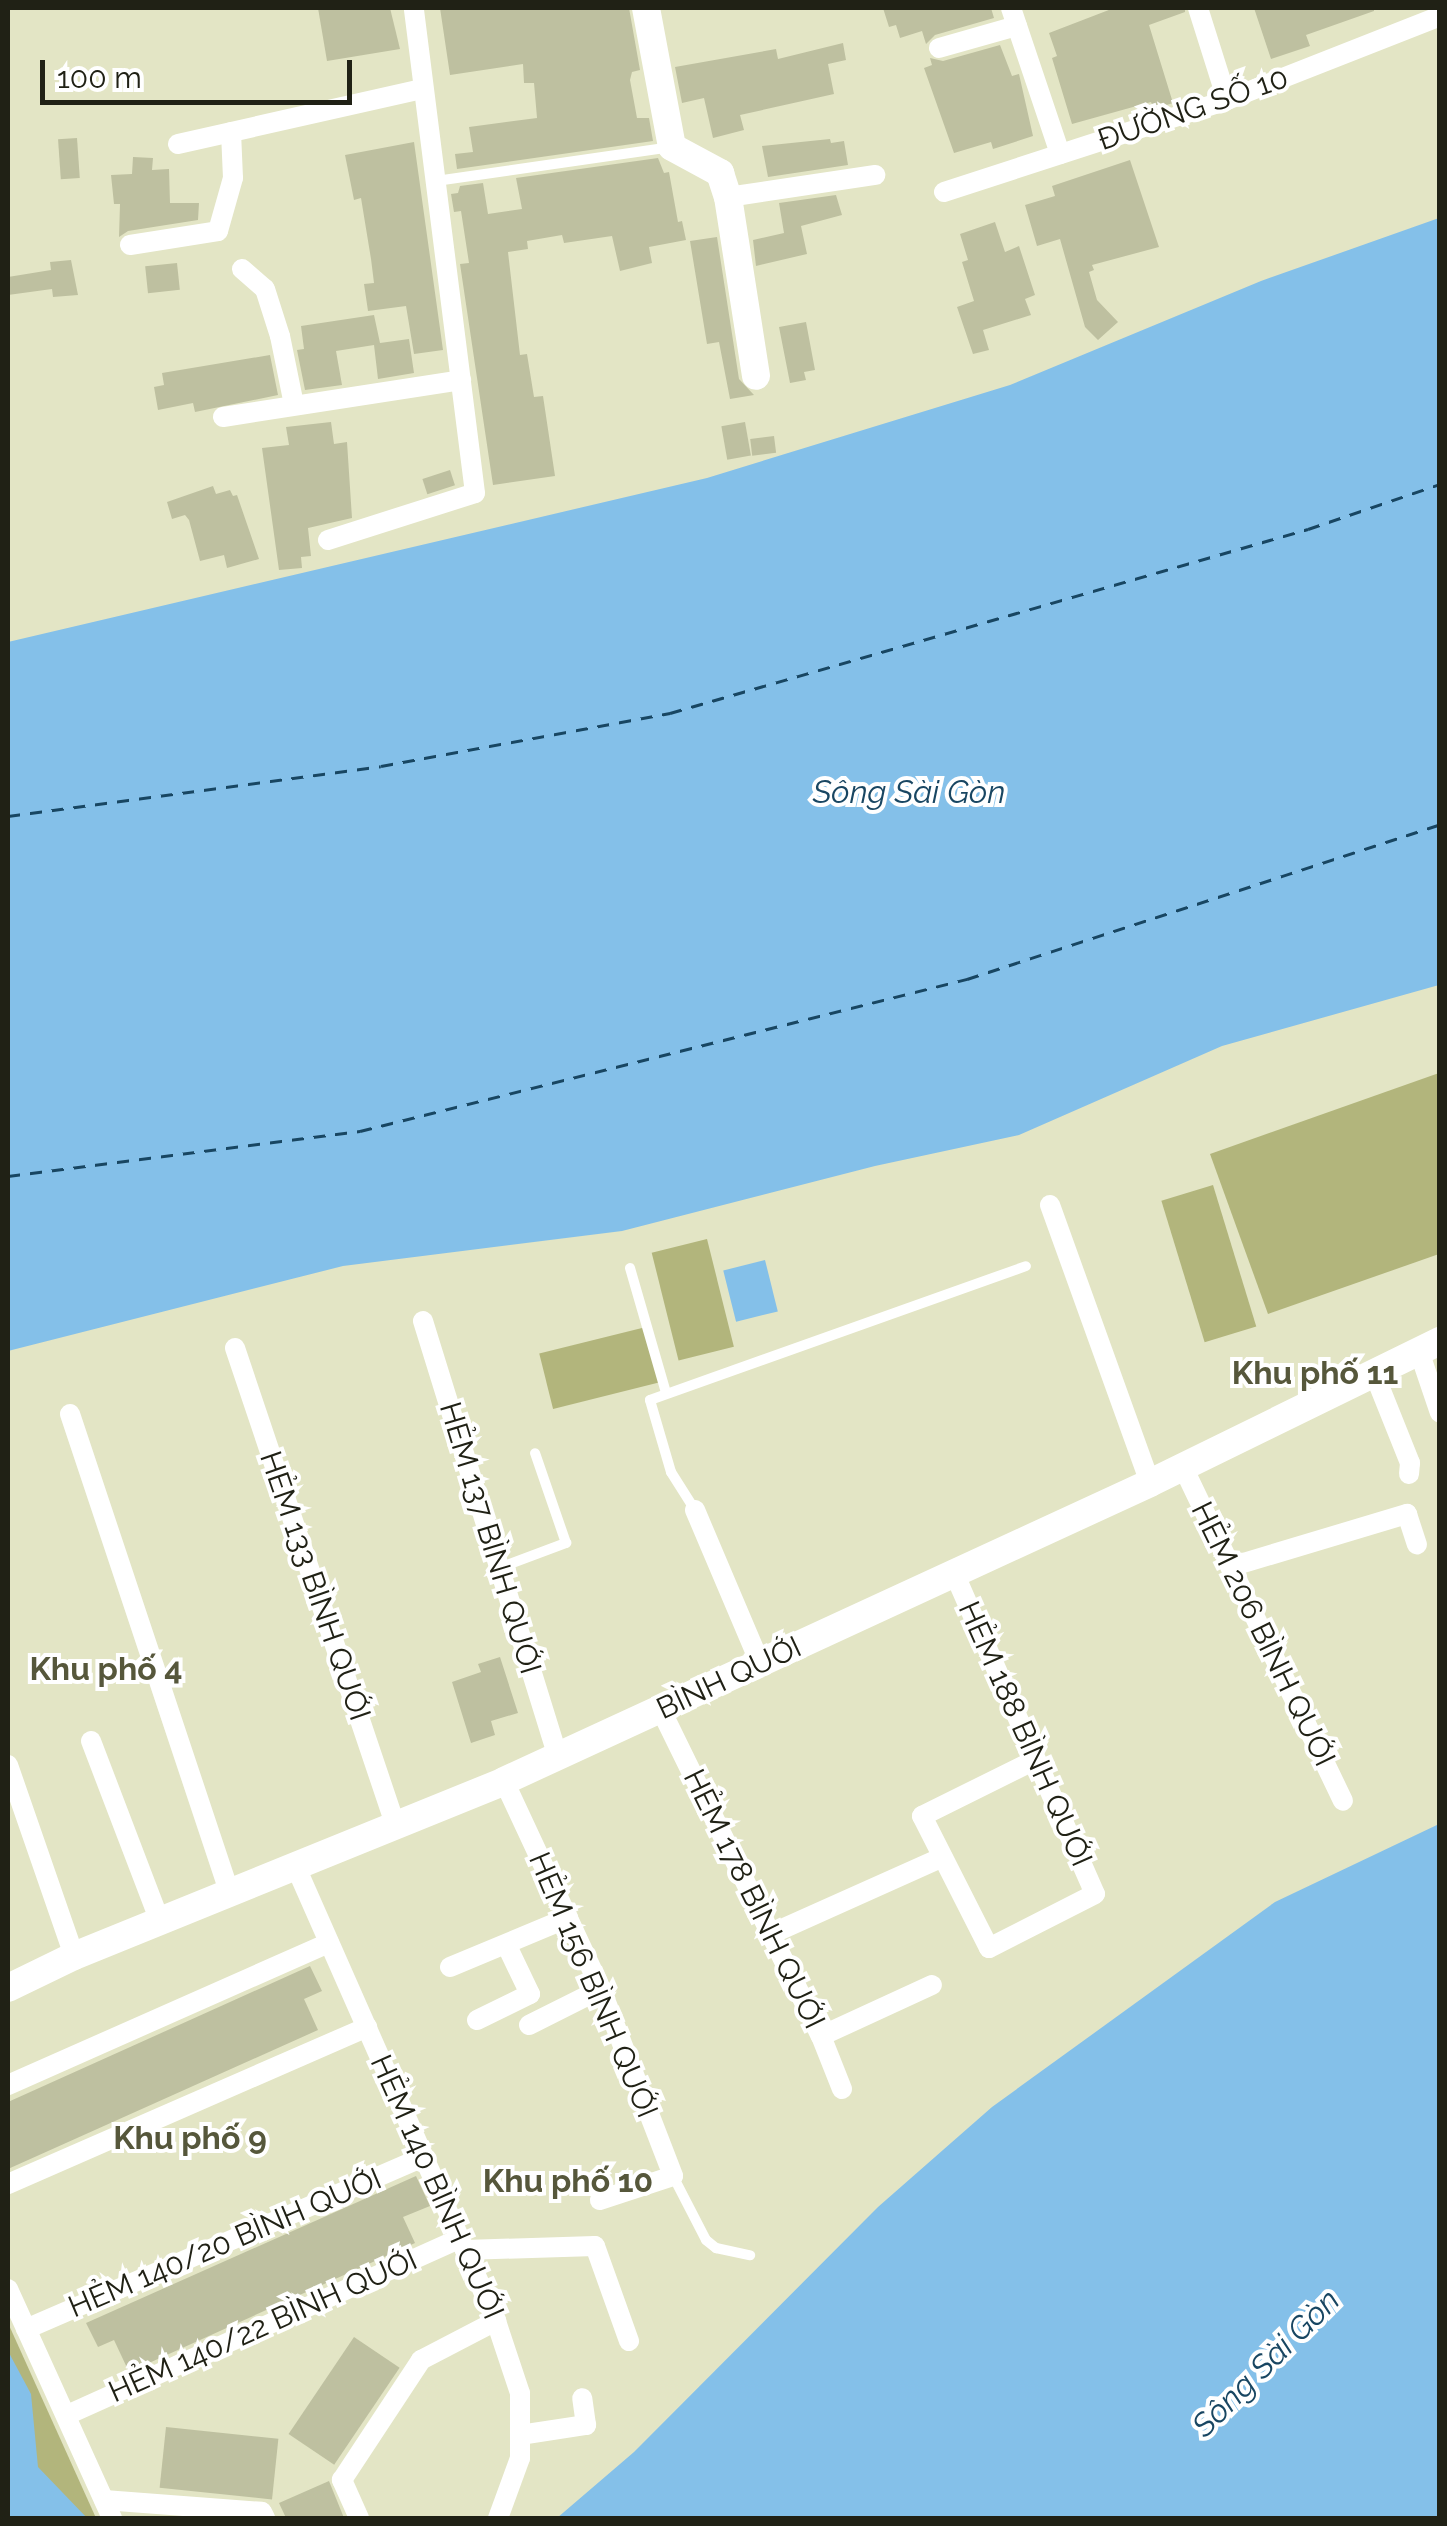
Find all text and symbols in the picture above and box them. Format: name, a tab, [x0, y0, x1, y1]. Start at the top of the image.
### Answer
scale bar	[45, 40, 358, 102]
text: 100 m	[57, 60, 142, 95]
street label: ĐƯỜNG SỐ 10	[1093, 60, 1293, 158]
water label: Sông Sài Gòn	[813, 773, 1005, 811]
district label: Khu phố 11	[1232, 1354, 1398, 1392]
street label: HẺM 137 BÌNH QUỚI	[432, 1398, 548, 1678]
street label: HẺM 133 BÌNH QUỚI	[252, 1447, 378, 1725]
street label: HẺM 206 BÌNH QUỚI	[1183, 1496, 1343, 1772]
street label: HẺM 188 BÌNH QUỚI	[950, 1596, 1100, 1872]
street label: BÌNH QUỚI	[651, 1629, 807, 1727]
district label: Khu phố 4	[29, 1650, 183, 1688]
street label: HẺM 178 BÌNH QUỚI	[676, 1763, 832, 2035]
street label: HẺM 156 BÌNH QUỚI	[521, 1847, 665, 2123]
street label: HẺM 140 BÌNH QUỚI	[363, 2049, 511, 2325]
district label: Khu phố 9	[113, 2119, 267, 2157]
street label: HẺM 140/20 BÌNH QUỚI	[63, 2161, 387, 2325]
district label: Khu phố 10	[483, 2162, 653, 2200]
street label: HẺM 140/22 BÌNH QUỚI	[103, 2242, 423, 2410]
water label: Sông Sài Gòn	[1184, 2281, 1348, 2445]

